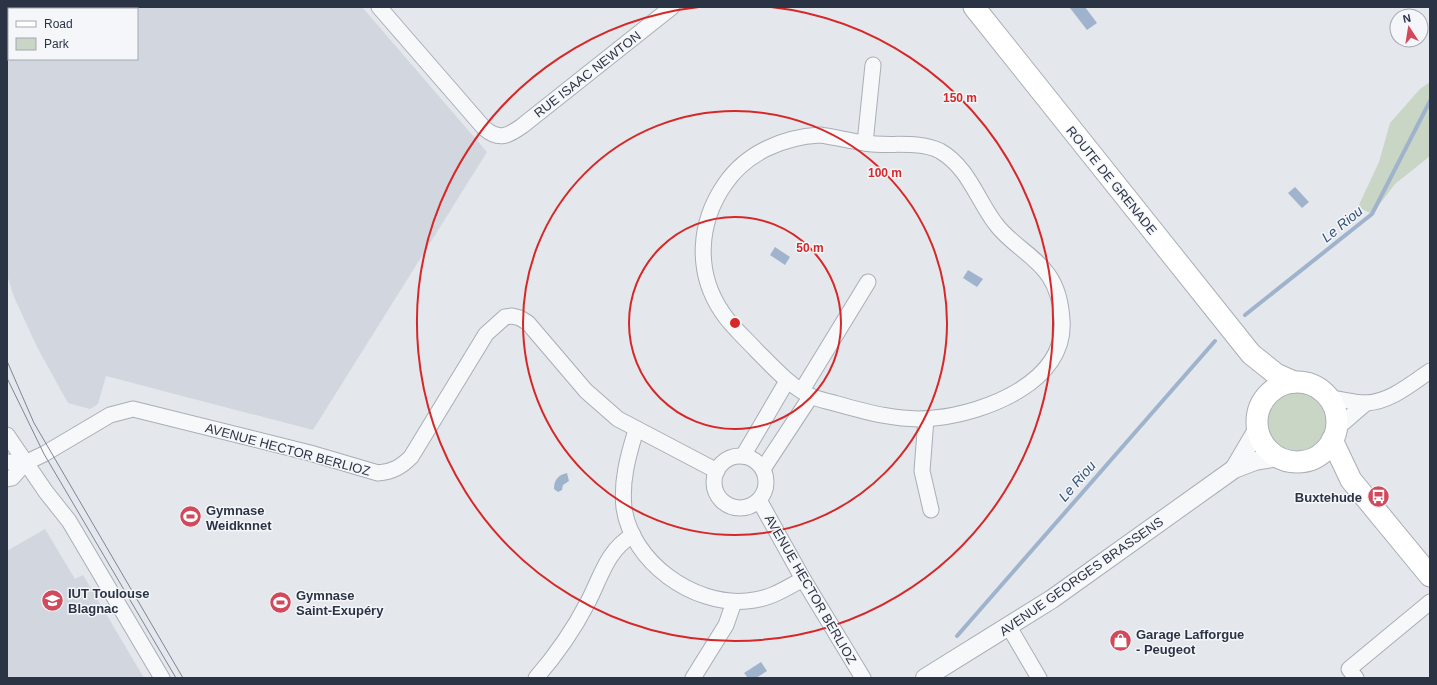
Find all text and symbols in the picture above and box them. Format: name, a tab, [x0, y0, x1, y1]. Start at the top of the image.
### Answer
legend	[8, 8, 138, 60]
north arrow	[1389, 8, 1429, 48]
text: N	[1402, 12, 1412, 25]
text: Road	[44, 17, 73, 31]
street label: RUE ISAAC NEWTON	[531, 28, 644, 121]
text: Park	[44, 37, 70, 51]
text: 150 m	[943, 91, 977, 105]
street label: ROUTE DE GRENADE	[1063, 123, 1160, 238]
text: 100 m	[868, 166, 902, 180]
water label: Le Riou	[1318, 202, 1366, 245]
text: 50 m	[796, 241, 824, 255]
centre of rings	[728, 316, 742, 330]
street label: AVENUE HECTOR BERLIOZ	[204, 420, 372, 479]
water label: Le Riou	[1055, 457, 1099, 504]
bus stop icon: Buxtehude	[1365, 484, 1391, 510]
place label: Buxtehude	[1295, 490, 1362, 505]
place label: Gymnase Weidknnet	[206, 503, 272, 533]
sports icon: Gymnase Weidknnet	[177, 504, 203, 530]
street label: AVENUE HECTOR BERLIOZ	[762, 512, 860, 667]
street label: AVENUE GEORGES BRASSENS	[997, 514, 1166, 639]
place label: IUT Toulouse Blagnac	[68, 586, 149, 616]
school or university icon: IUT Toulouse Blagnac	[39, 587, 65, 613]
place label: Gymnase Saint-Exupéry	[296, 588, 384, 618]
sports icon: Gymnase Saint-Exupéry	[267, 589, 293, 615]
place label: Garage Lafforgue - Peugeot	[1136, 627, 1244, 657]
shop icon: Garage Lafforgue - Peugeot	[1107, 628, 1133, 654]

